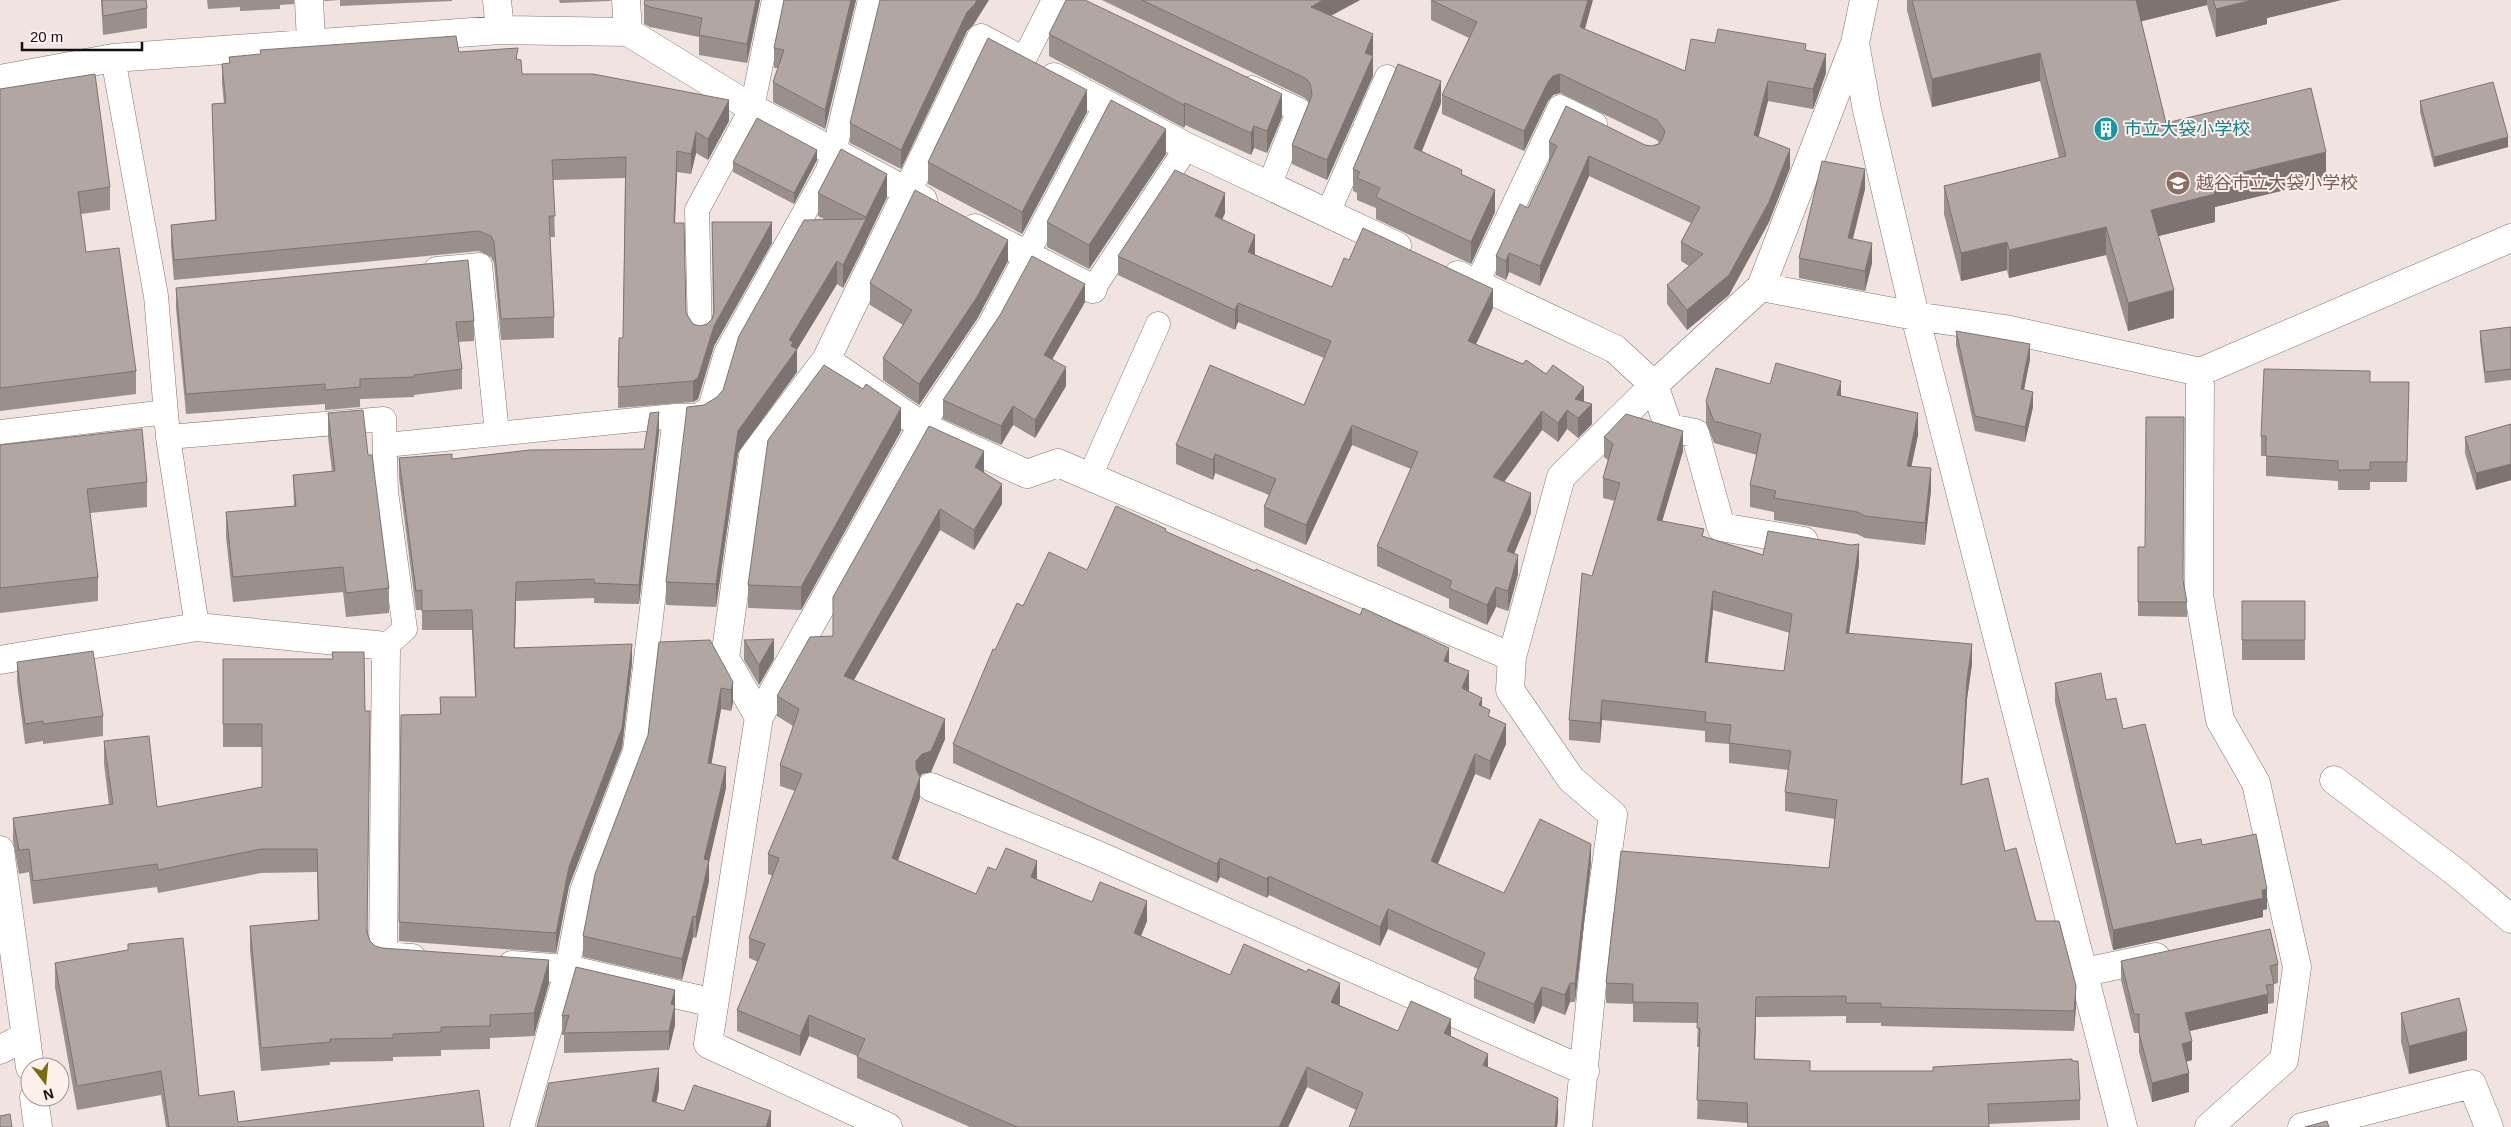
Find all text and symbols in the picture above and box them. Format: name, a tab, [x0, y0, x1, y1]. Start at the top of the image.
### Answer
scale bar	[22, 20, 142, 52]
text: 20 m	[30, 28, 63, 45]
building icon: 市立大袋小学校	[2093, 116, 2119, 142]
place label: 市立大袋小学校	[2124, 119, 2250, 139]
school or university icon: 越谷市立大袋小学校	[2165, 170, 2191, 196]
place label: 越谷市立大袋小学校	[2196, 173, 2358, 193]
north arrow	[20, 1057, 70, 1107]
text: N	[42, 1085, 56, 1104]

